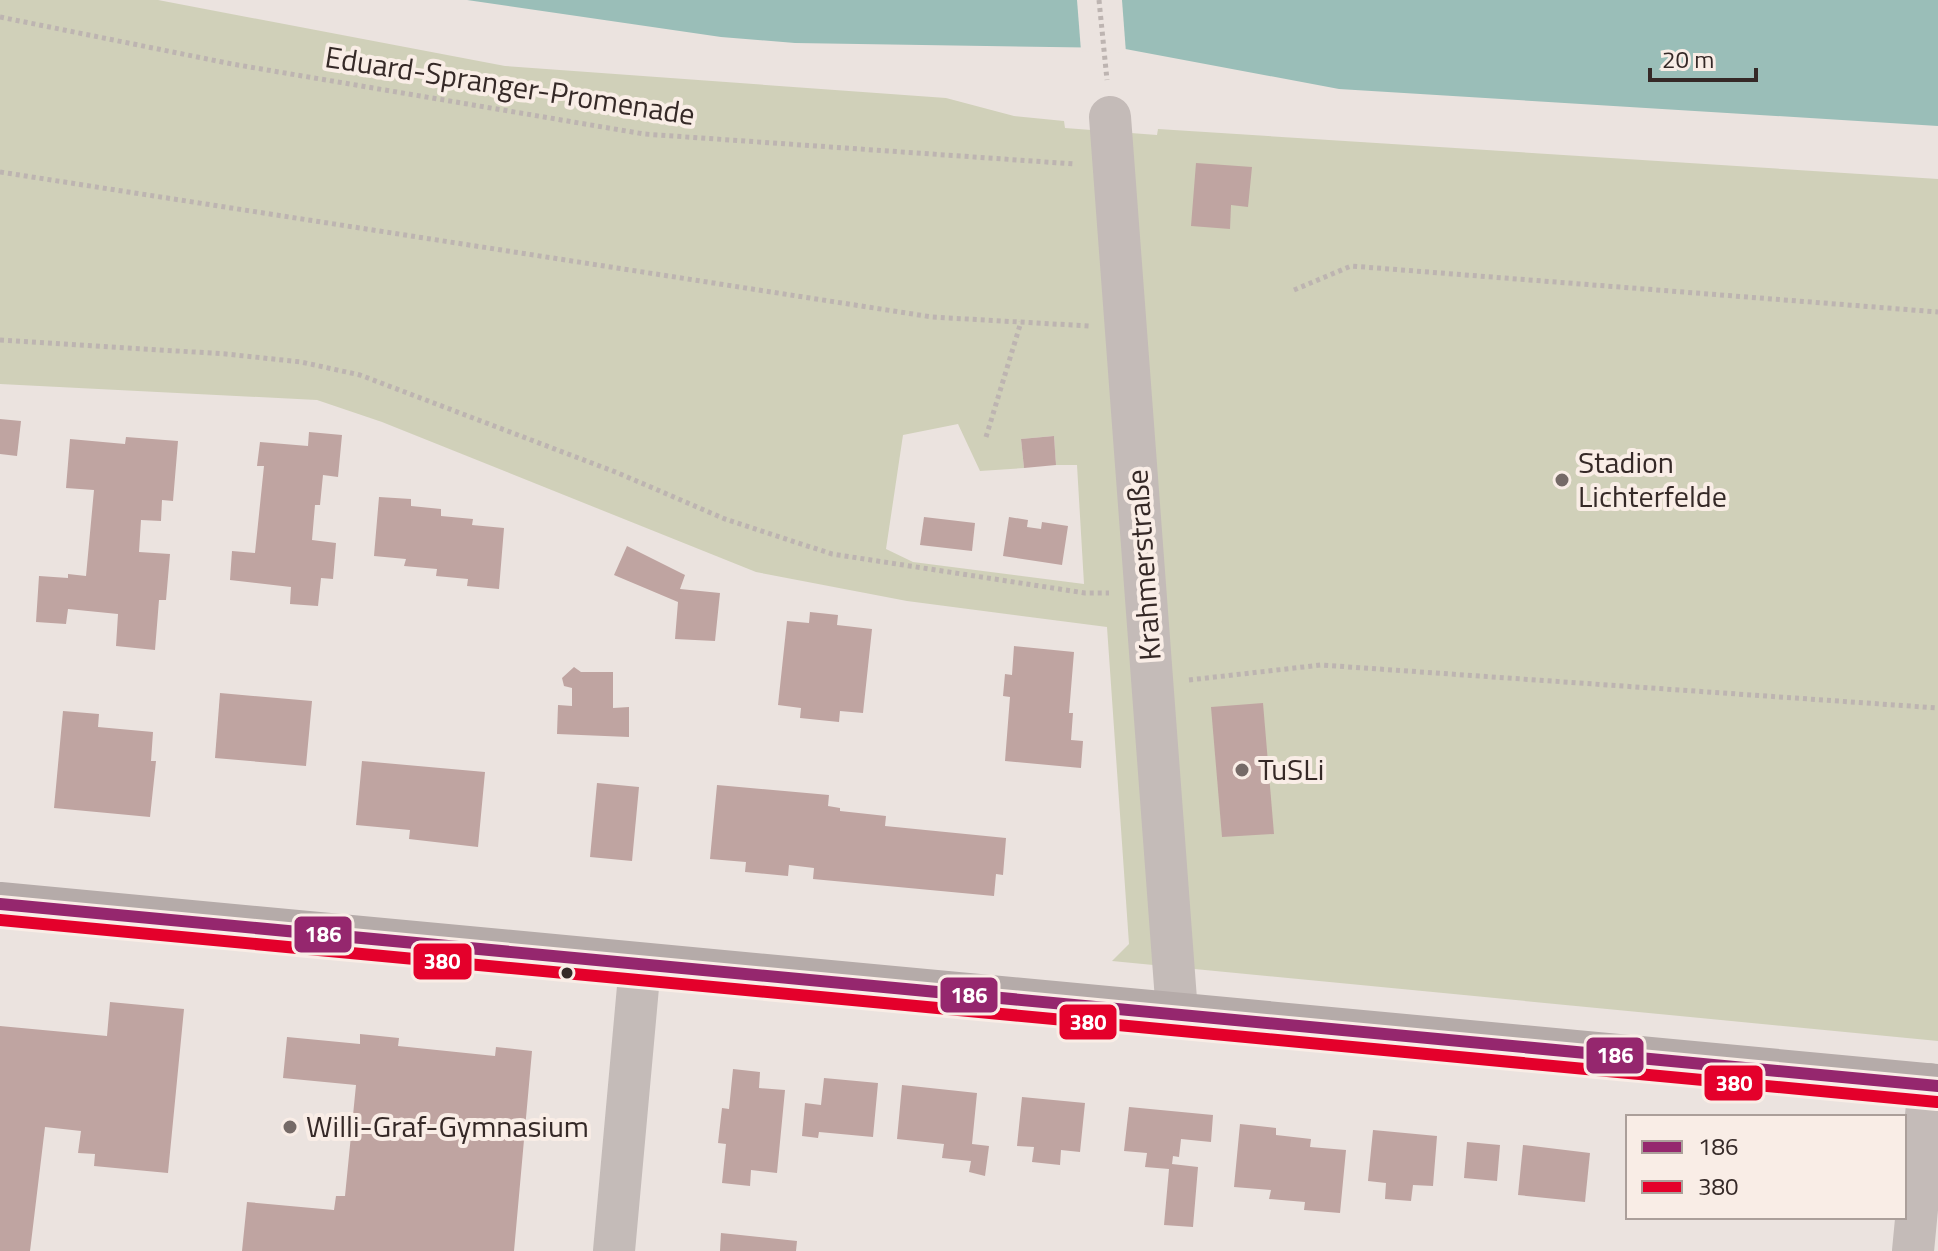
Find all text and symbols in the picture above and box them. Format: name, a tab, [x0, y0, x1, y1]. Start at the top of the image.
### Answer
scale bar	[1650, 32, 1756, 82]
street label: Eduard-Spranger-Promenade	[322, 33, 698, 137]
text: 20 m	[1662, 41, 1714, 77]
place label: Stadion Lichterfelde	[1578, 439, 1727, 519]
street label: Krahmerstraße	[1113, 468, 1173, 662]
marker: Stadion Lichterfelde	[1553, 471, 1571, 489]
place label: TuSLi	[1258, 746, 1324, 792]
marker: TuSLi	[1233, 761, 1251, 779]
line badge: 186	[293, 915, 353, 954]
text: 186	[305, 917, 341, 951]
line badge: 380	[412, 942, 473, 981]
text: 380	[424, 944, 460, 978]
unlabelled marker	[559, 965, 575, 981]
line badge: 186	[939, 976, 999, 1014]
text: 186	[951, 978, 987, 1012]
line badge: 380	[1058, 1003, 1118, 1041]
text: 380	[1070, 1005, 1106, 1039]
line badge: 186	[1585, 1036, 1645, 1075]
text: 186	[1597, 1038, 1633, 1072]
line badge: 380	[1703, 1064, 1764, 1102]
text: 380	[1716, 1066, 1752, 1100]
place label: Willi-Graf-Gymnasium	[306, 1103, 589, 1149]
legend	[1626, 1115, 1906, 1219]
marker: Willi-Graf-Gymnasium	[281, 1118, 299, 1136]
text: 186	[1698, 1128, 1738, 1164]
text: 380	[1698, 1168, 1738, 1204]

